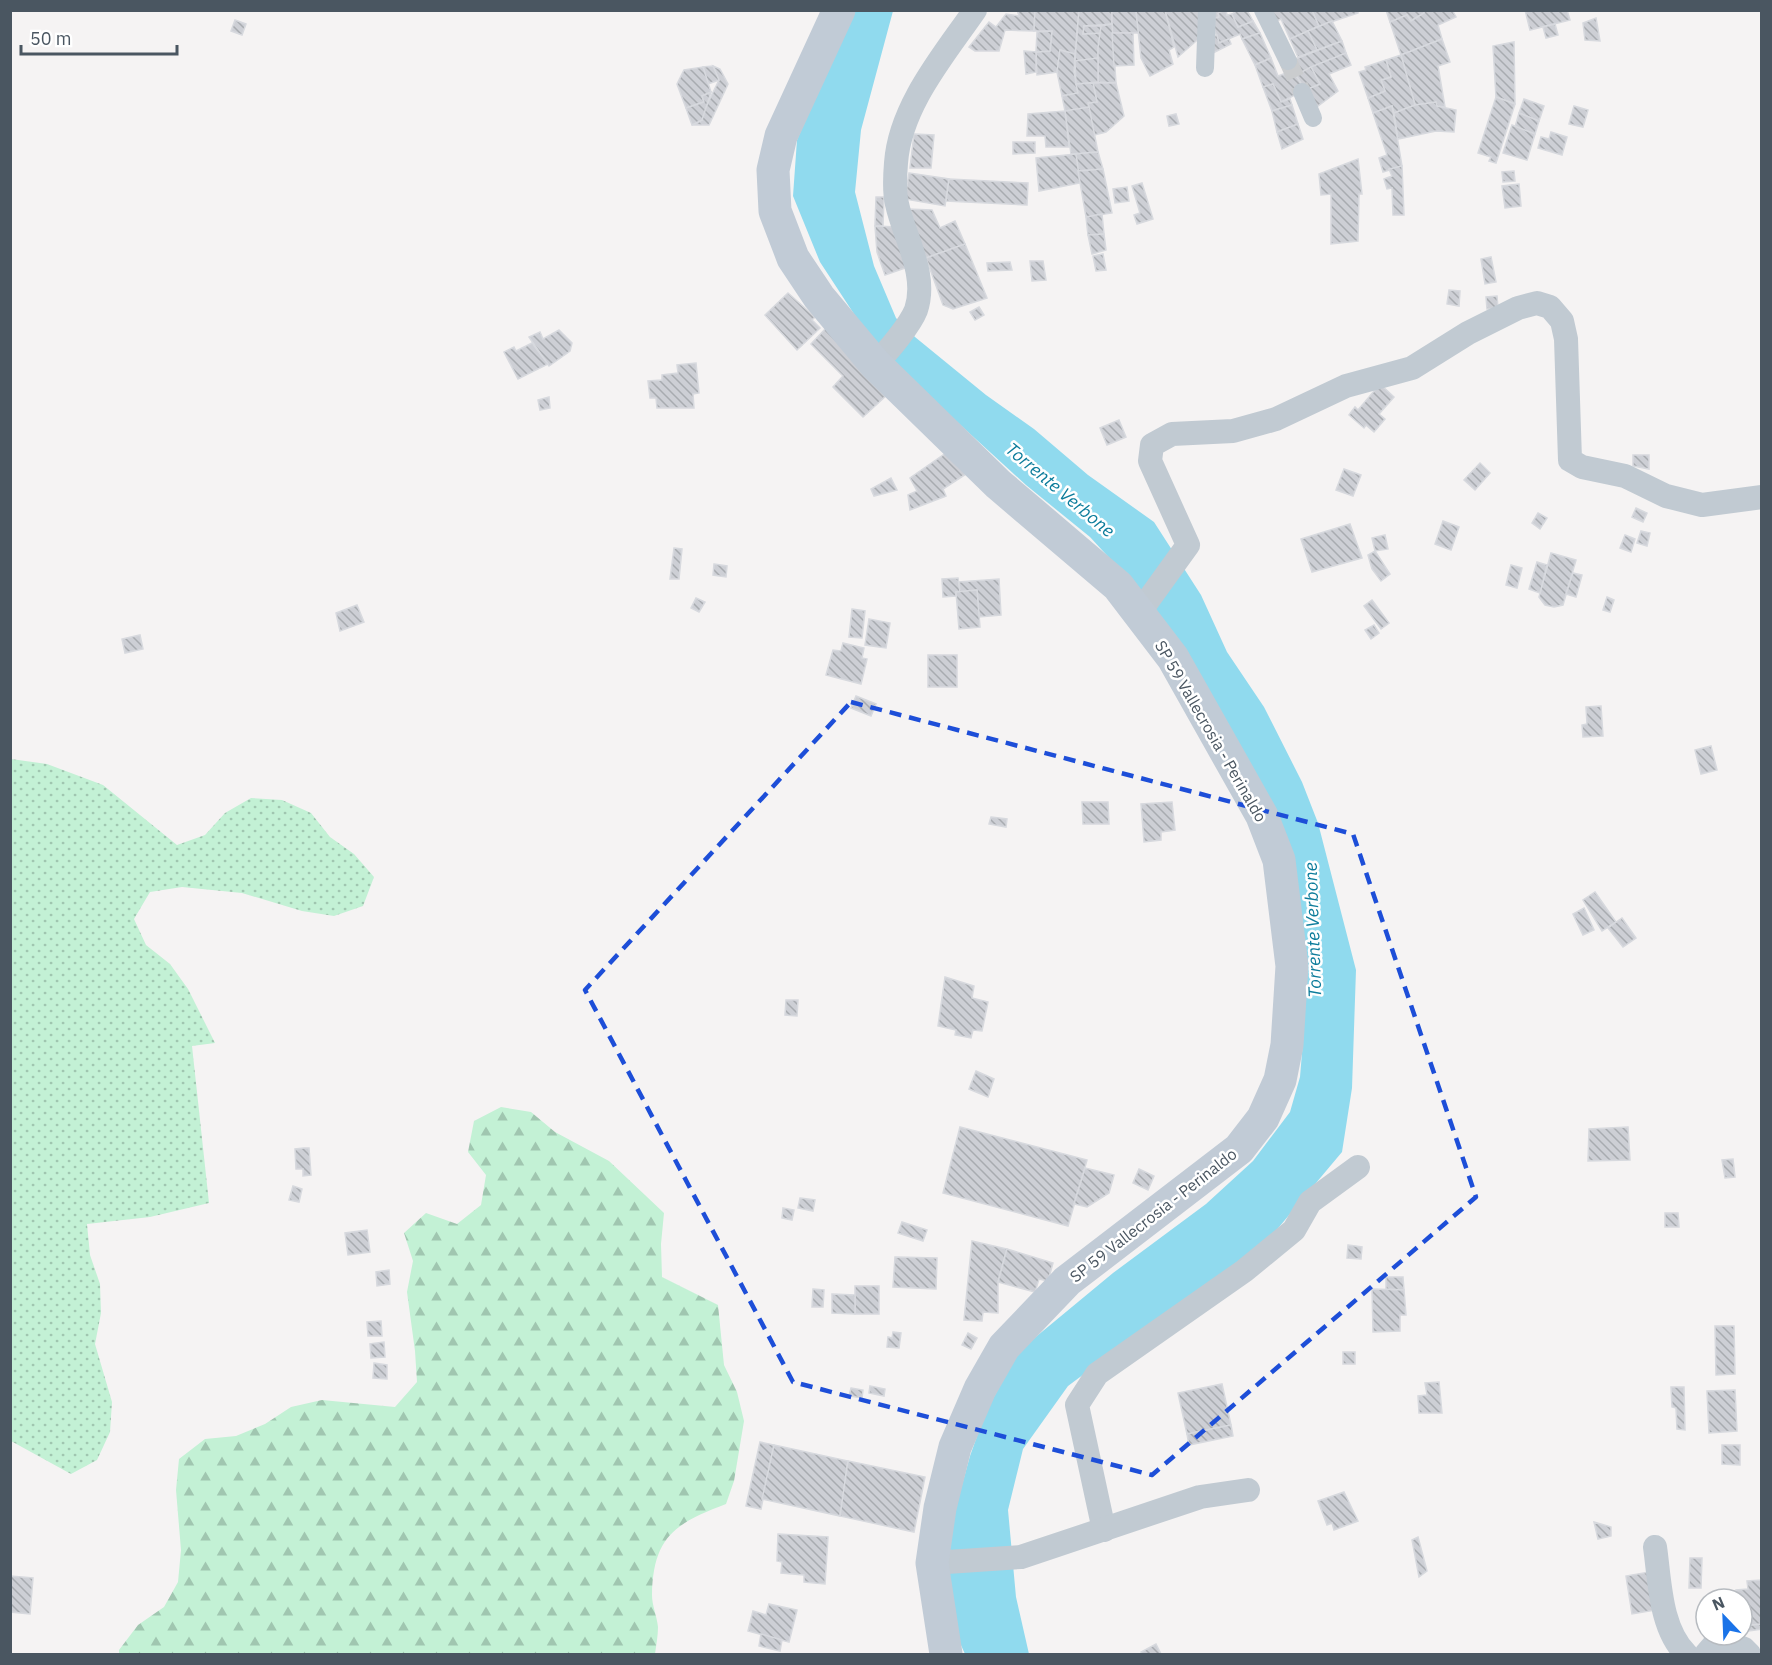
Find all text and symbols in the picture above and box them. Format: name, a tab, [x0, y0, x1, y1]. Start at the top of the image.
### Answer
scale bar	[21, 18, 177, 56]
text: 50 m	[30, 27, 72, 50]
water label: Torrente Verbone	[1001, 437, 1120, 542]
street label: SP 59 Vallecrosia - Perinaldo	[1151, 637, 1271, 825]
water label: Torrente Verbone	[1299, 862, 1326, 998]
street label: SP 59 Vallecrosia - Perinaldo	[1066, 1144, 1240, 1286]
north arrow	[1694, 1587, 1754, 1647]
text: N	[1709, 1592, 1727, 1615]

